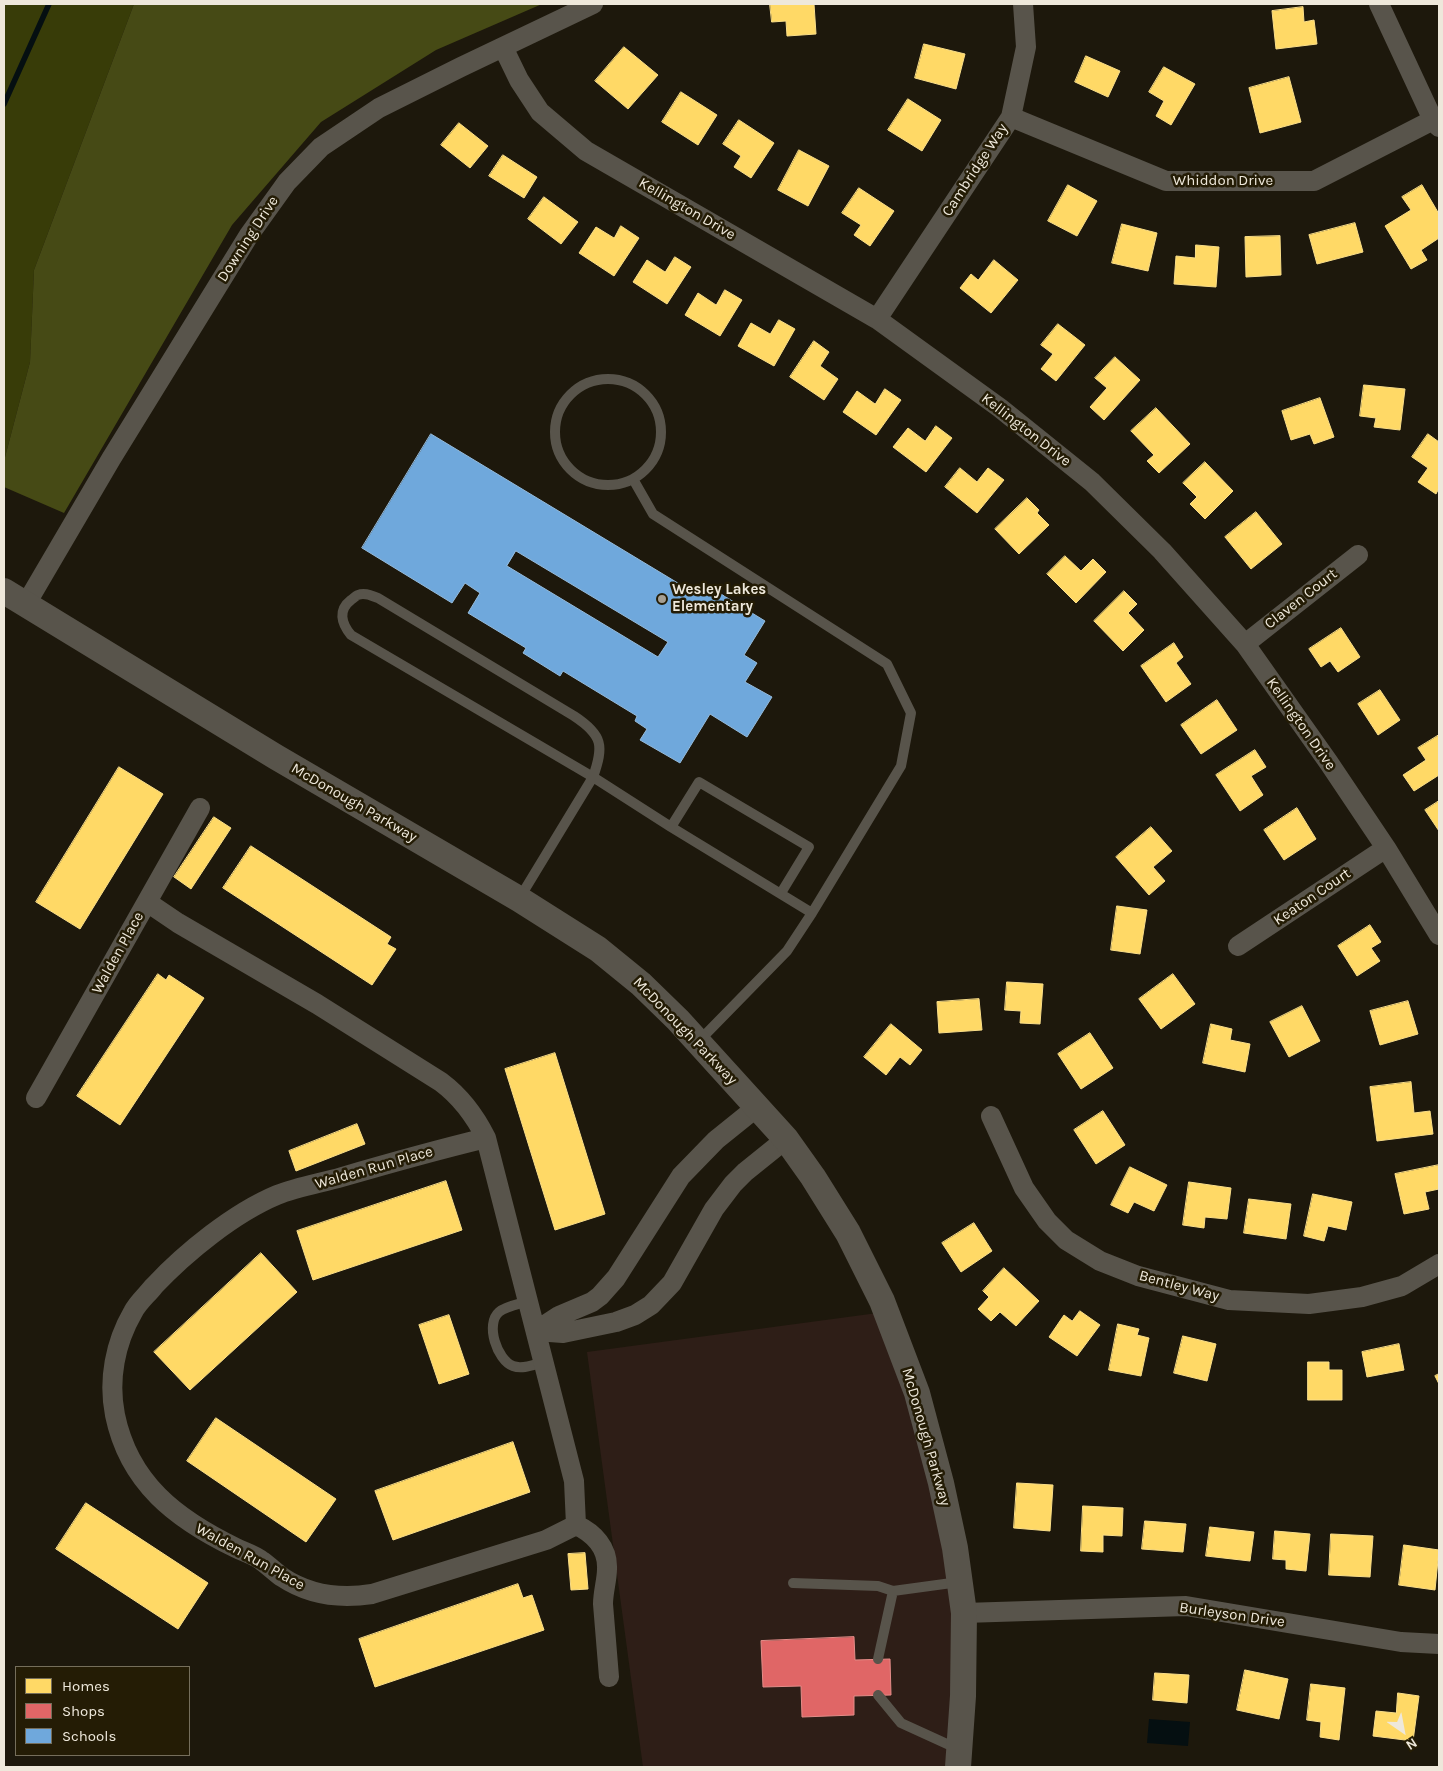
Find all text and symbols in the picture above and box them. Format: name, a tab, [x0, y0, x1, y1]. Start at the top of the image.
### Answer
street label: Cambridge Way	[938, 120, 1012, 220]
street label: Whiddon Drive	[1173, 172, 1273, 190]
street label: Kellington Drive	[635, 174, 739, 244]
street label: Downing Drive	[214, 193, 282, 285]
street label: Kellington Drive	[978, 389, 1074, 471]
street label: Claven Court	[1261, 565, 1341, 633]
place label: Wesley Lakes Elementary	[672, 581, 766, 616]
marker: Wesley Lakes Elementary	[656, 593, 668, 605]
street label: Kellington Drive	[1262, 674, 1340, 774]
street label: McDonough Parkway	[288, 760, 420, 846]
street label: Keaton Court	[1270, 865, 1354, 929]
street label: Walden Place	[88, 909, 148, 997]
street label: McDonough Parkway	[629, 973, 741, 1089]
street label: Walden Run Place	[313, 1143, 435, 1193]
street label: Bentley Way	[1137, 1267, 1221, 1305]
street label: McDonough Parkway	[898, 1366, 954, 1508]
street label: Walden Run Place	[192, 1520, 308, 1594]
street label: Burleyson Drive	[1178, 1599, 1286, 1631]
legend	[15, 1666, 190, 1756]
text: Homes	[62, 1677, 110, 1695]
text: Shops	[62, 1702, 105, 1720]
north arrow	[1378, 1706, 1428, 1756]
text: Schools	[62, 1727, 116, 1745]
text: N	[1403, 1734, 1420, 1754]

